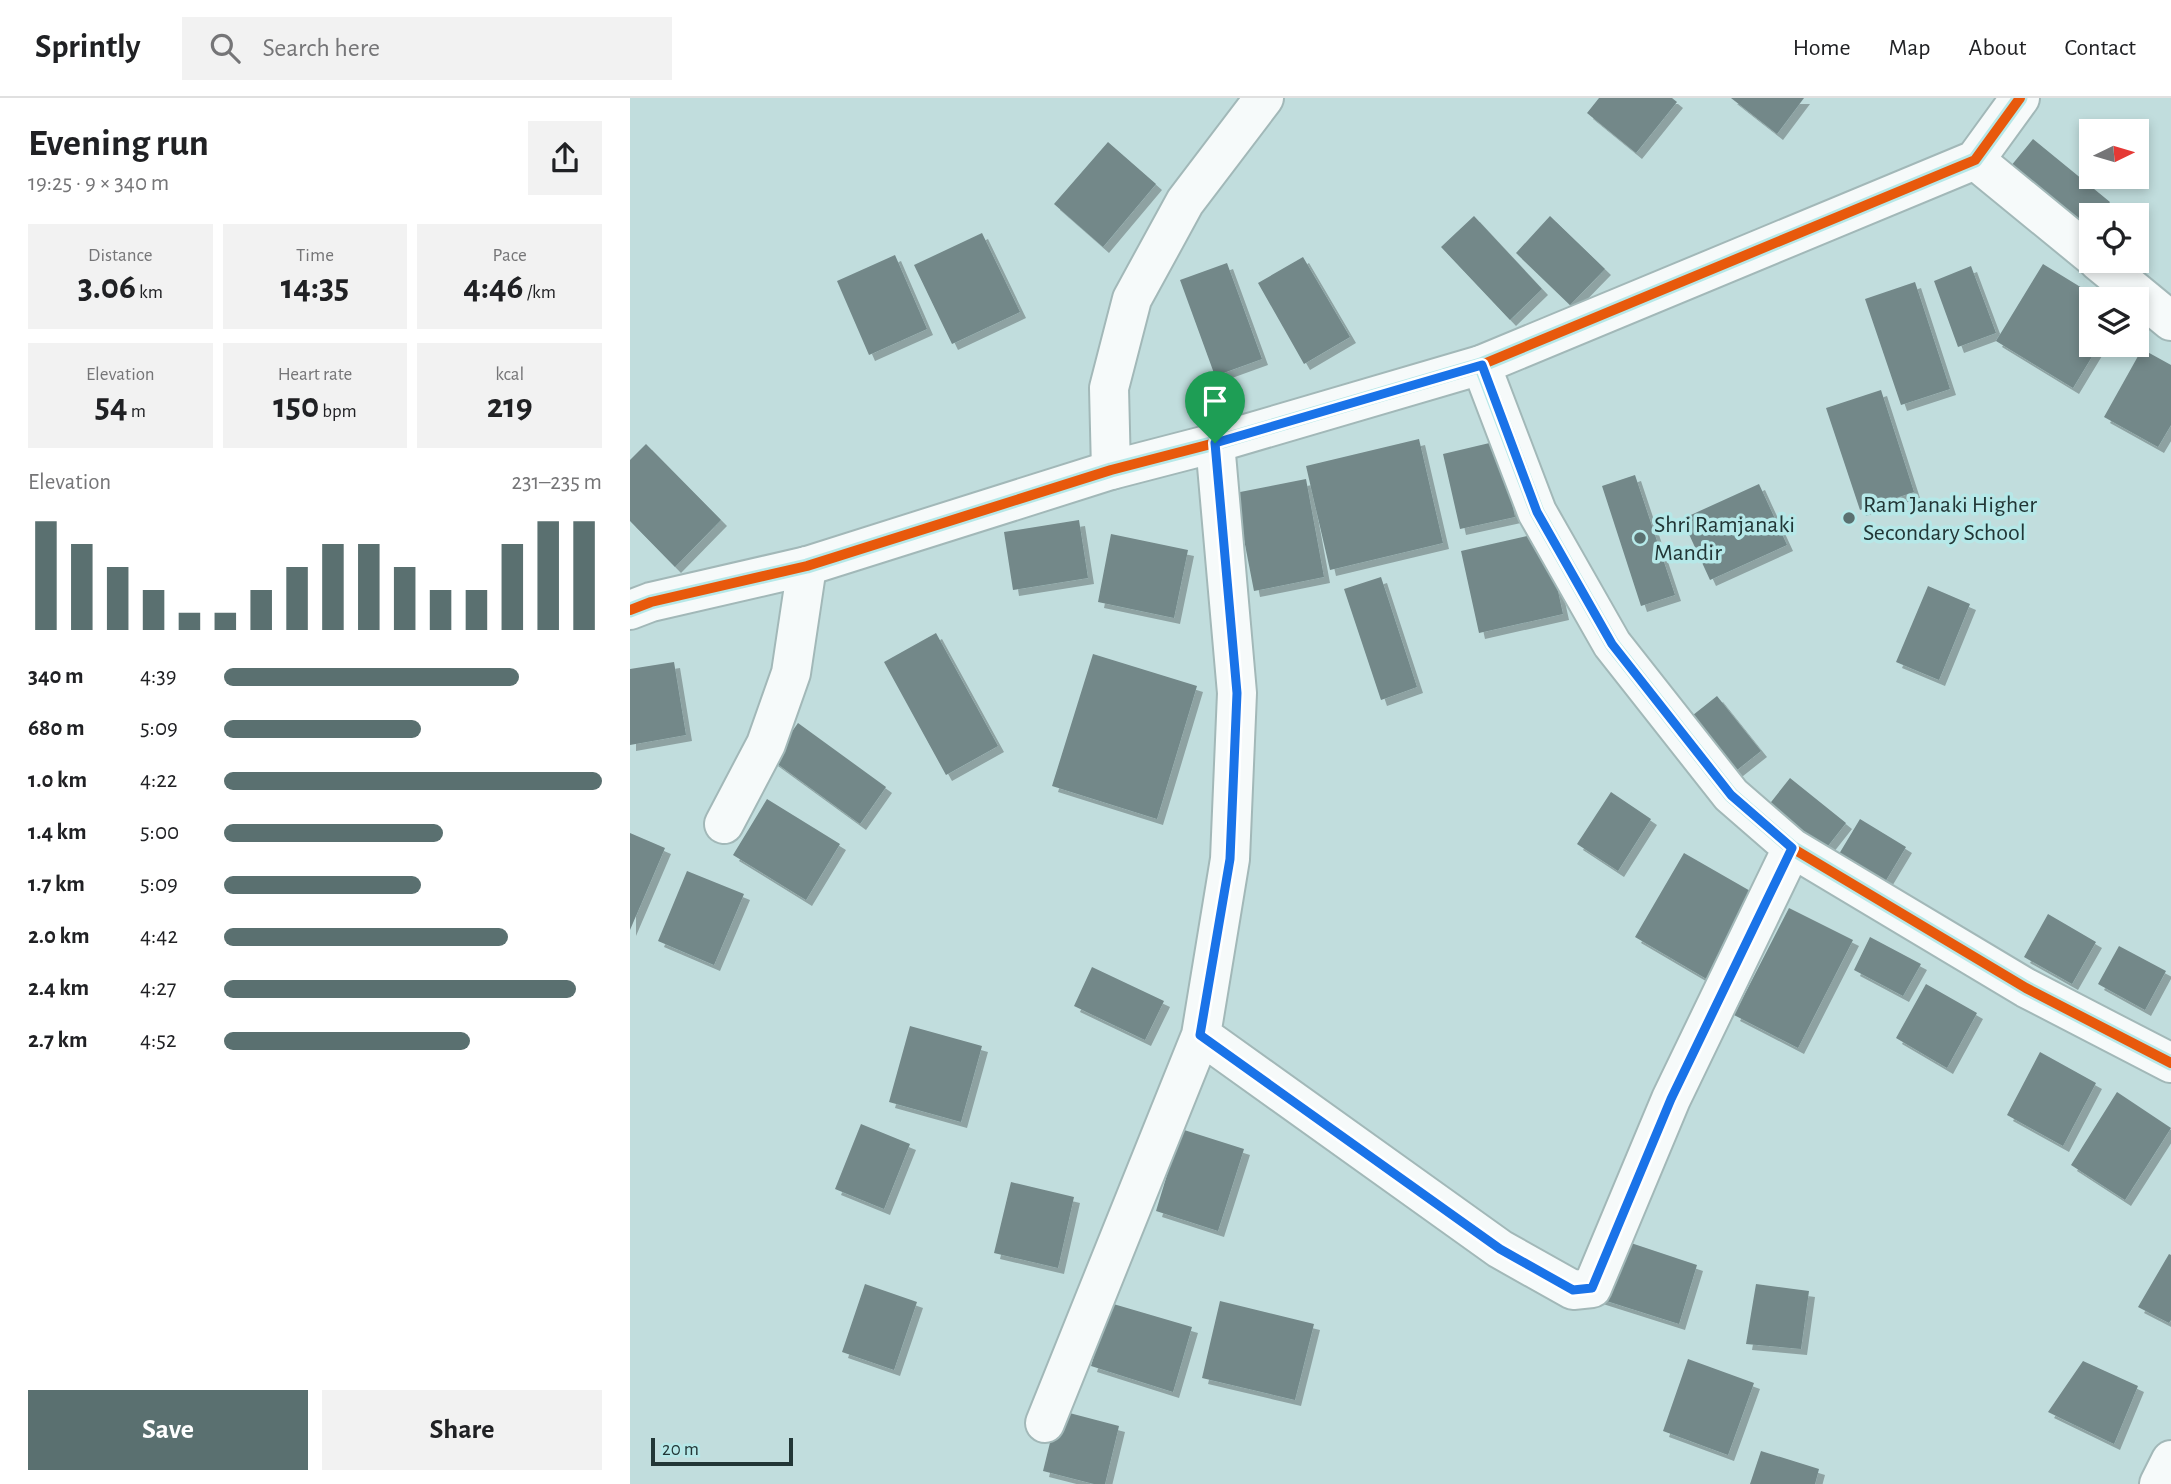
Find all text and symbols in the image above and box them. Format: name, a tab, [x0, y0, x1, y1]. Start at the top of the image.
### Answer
search box	[182, 17, 672, 80]
icon: search	[206, 29, 244, 67]
text: Sprintly	[35, 31, 140, 64]
text: Search here	[262, 35, 380, 61]
text: Home	[1793, 36, 1851, 60]
text: Map	[1889, 36, 1931, 60]
text: About	[1969, 36, 2026, 60]
text: Contact	[2064, 36, 2136, 60]
north arrow	[2079, 119, 2149, 189]
map controls	[2079, 119, 2149, 357]
button: share	[528, 121, 602, 195]
text: Evening run	[28, 125, 209, 163]
text: 19:25 · 9 × 340 m	[28, 172, 169, 195]
button: locate	[2079, 203, 2149, 273]
text: Distance	[88, 246, 153, 265]
text: Time	[296, 246, 334, 265]
text: Pace	[493, 246, 527, 265]
text: 3.06	[78, 270, 136, 305]
text: 14:35	[281, 270, 349, 305]
text: 4:46	[463, 270, 524, 305]
text: km	[136, 283, 163, 302]
text: /km	[524, 283, 556, 302]
button: layers	[2079, 287, 2149, 357]
text: Elevation	[86, 365, 155, 384]
text: Heart rate	[278, 365, 352, 384]
text: kcal	[495, 365, 524, 384]
pin	[1185, 371, 1245, 443]
icon: arrive	[1196, 382, 1234, 420]
text: 54	[95, 389, 128, 424]
text: 150	[273, 389, 319, 424]
text: 219	[487, 389, 533, 424]
text: m	[128, 402, 146, 421]
text: bpm	[319, 402, 357, 421]
text: Elevation	[28, 471, 111, 494]
text: 231–235 m	[511, 471, 602, 494]
place label: Ram Janaki Higher Secondary School	[1863, 493, 2037, 545]
marker: Ram Janaki Higher Secondary School	[1841, 510, 1857, 526]
place label: Shri Ramjanaki Mandir	[1654, 513, 1795, 565]
marker: Shri Ramjanaki Mandir	[1632, 530, 1648, 546]
text: 340 m	[28, 665, 84, 688]
text: 4:39	[140, 665, 177, 688]
text: 680 m	[28, 717, 84, 740]
text: 5:09	[140, 717, 178, 740]
text: 1.0 km	[28, 769, 87, 792]
text: 4:22	[140, 769, 177, 792]
text: 1.4 km	[28, 821, 87, 844]
text: 5:00	[140, 821, 179, 844]
text: 1.7 km	[28, 873, 85, 896]
text: 5:09	[140, 873, 178, 896]
text: 2.0 km	[28, 925, 90, 948]
text: 4:42	[140, 925, 178, 948]
text: 2.4 km	[28, 977, 89, 1000]
text: 4:27	[140, 977, 176, 1000]
text: 2.7 km	[28, 1029, 87, 1052]
text: 4:52	[140, 1029, 176, 1052]
button: Save	[28, 1390, 308, 1470]
button: Share	[322, 1390, 602, 1470]
scale bar	[651, 1435, 793, 1467]
text: 20 m	[662, 1440, 699, 1459]

